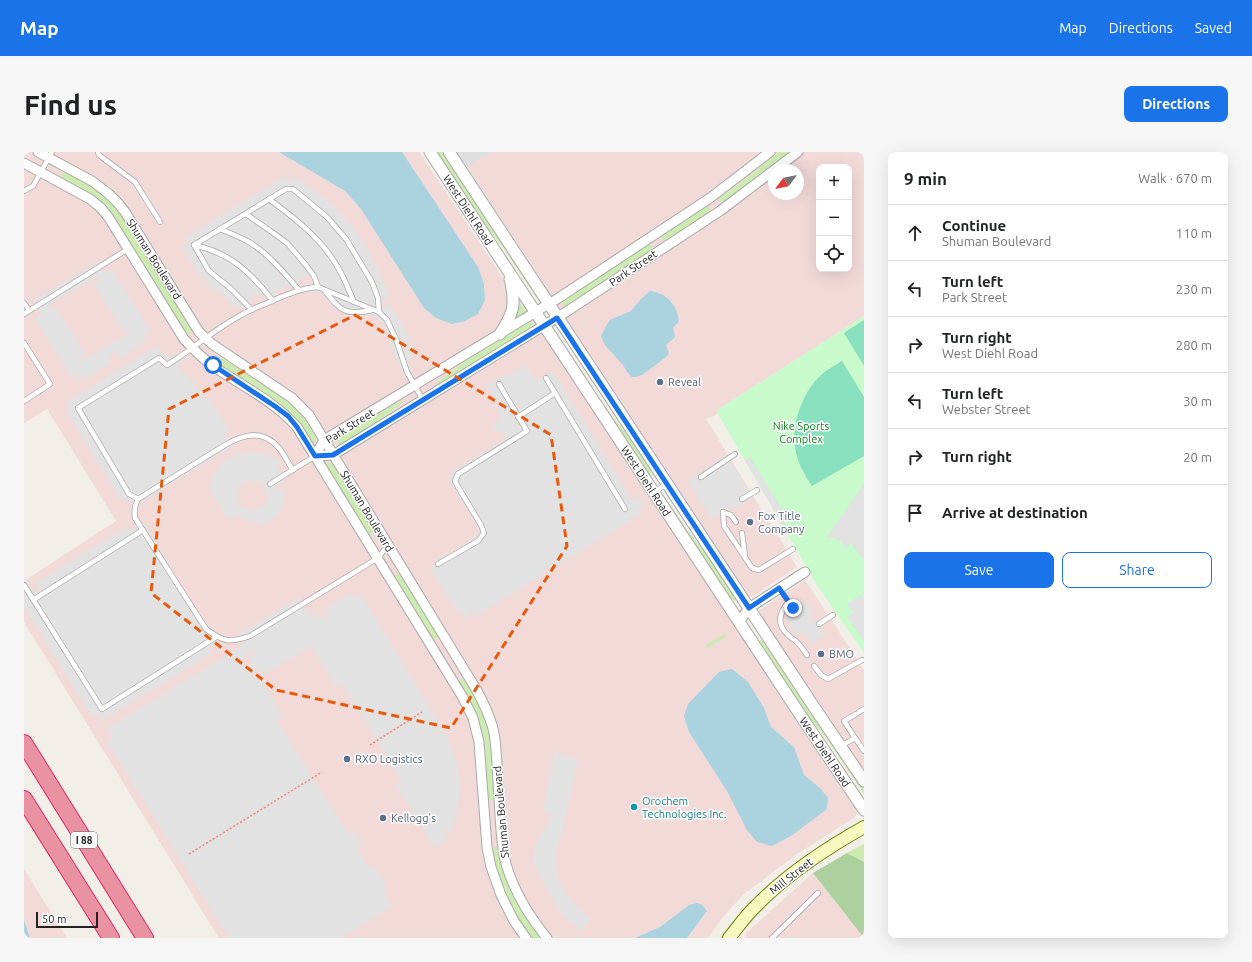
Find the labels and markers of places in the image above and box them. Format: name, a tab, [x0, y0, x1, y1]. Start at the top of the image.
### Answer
place label: Reveal	[668, 376, 701, 388]
marker: Reveal	[655, 377, 665, 387]
place label: Fox Title Company	[758, 510, 805, 535]
marker: Fox Title Company	[745, 517, 755, 527]
place label: BMO	[829, 648, 854, 660]
marker: BMO	[816, 649, 826, 659]
place label: RXO Logistics	[355, 753, 423, 765]
marker: RXO Logistics	[342, 754, 352, 764]
place label: Orochem Technologies Inc.	[642, 795, 727, 820]
marker: Orochem Technologies Inc.	[629, 802, 639, 812]
place label: Kellogg's	[391, 812, 436, 824]
marker: Kellogg's	[378, 813, 388, 823]

